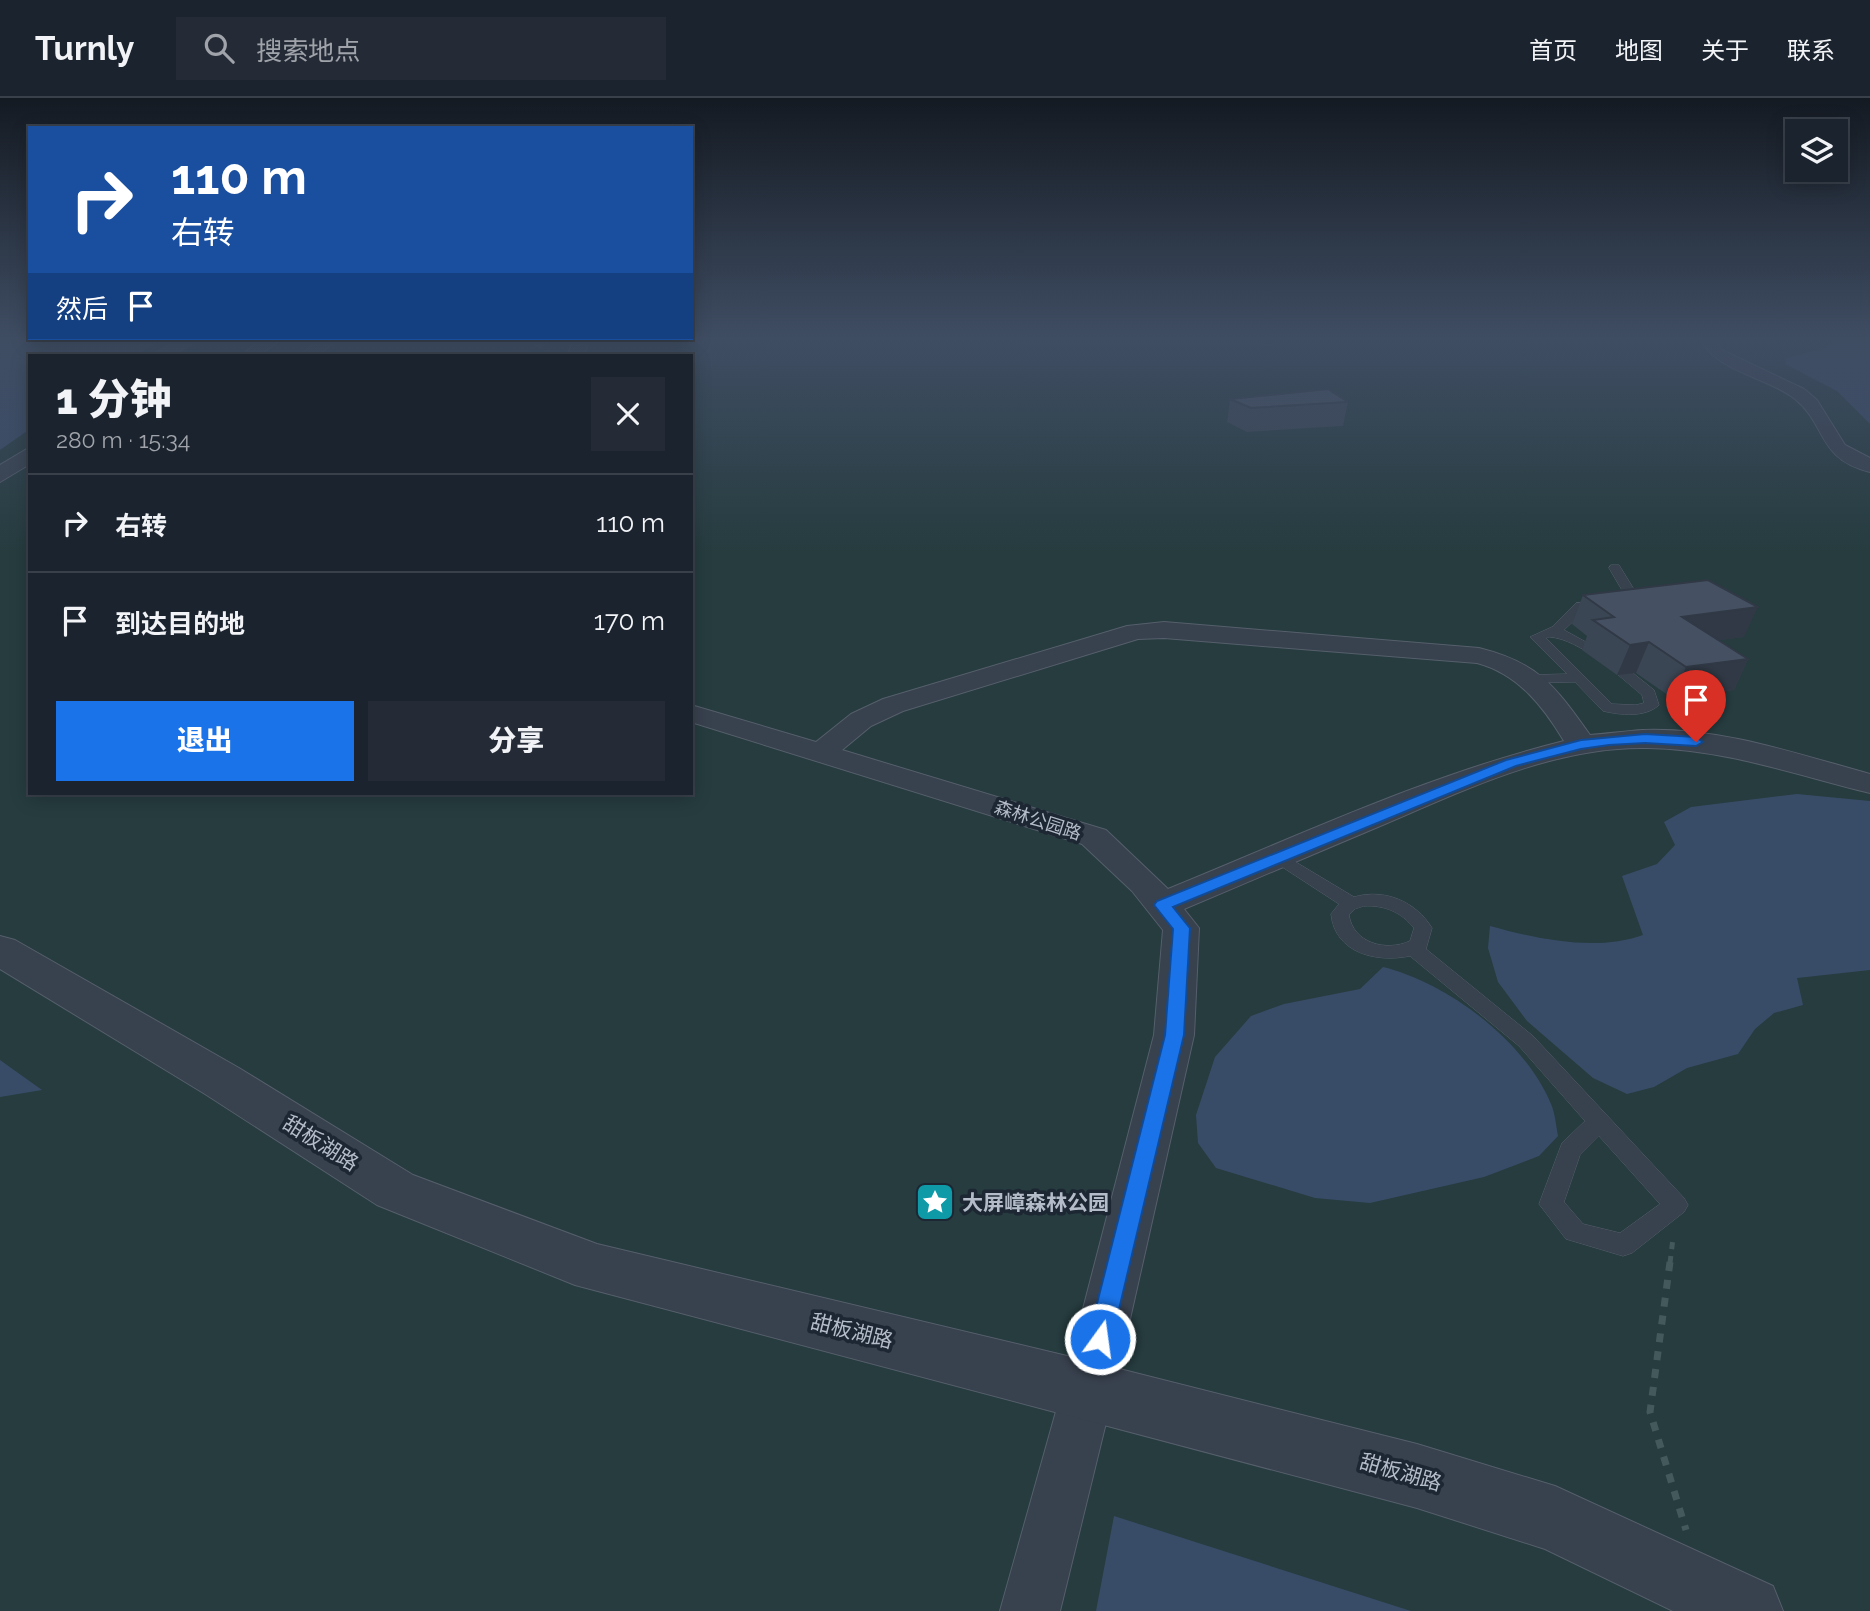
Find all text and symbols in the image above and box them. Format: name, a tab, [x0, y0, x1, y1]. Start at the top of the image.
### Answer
search box	[176, 17, 666, 80]
text: Turnly	[35, 29, 134, 68]
icon: search	[200, 29, 238, 67]
text: 搜索地点	[256, 36, 360, 66]
text: 首页	[1529, 36, 1577, 65]
text: 地图	[1615, 36, 1663, 65]
text: 关于	[1701, 36, 1749, 65]
text: 联系	[1787, 36, 1835, 65]
map controls	[1785, 119, 1848, 182]
button: layers	[1785, 119, 1848, 182]
text: 110 m	[171, 148, 307, 205]
icon: right	[56, 154, 147, 245]
text: 右转	[171, 214, 235, 251]
icon: arrive	[122, 287, 160, 325]
text: 然后	[56, 294, 108, 324]
text: 1 分钟	[56, 375, 172, 424]
button: close	[591, 377, 665, 451]
text: 280 m · 15:34	[56, 426, 190, 453]
icon: right	[56, 504, 94, 542]
text: 110 m	[596, 508, 665, 538]
text: 右转	[115, 511, 167, 541]
icon: arrive	[56, 602, 94, 640]
text: 170 m	[594, 606, 665, 636]
text: 到达目的地	[115, 609, 245, 639]
pin	[1666, 670, 1726, 742]
icon: arrive	[1677, 681, 1715, 719]
button: 退出	[56, 701, 354, 781]
button: 分享	[368, 701, 665, 781]
street label: 森林公园路	[992, 796, 1084, 844]
street label: 甜板湖路	[279, 1110, 363, 1176]
place icon: 大屏嶂森林公园	[914, 1181, 956, 1223]
place label: 大屏嶂森林公园	[962, 1190, 1109, 1215]
position arrow	[1063, 1302, 1137, 1376]
street label: 甜板湖路	[808, 1309, 896, 1353]
street label: 甜板湖路	[1357, 1448, 1445, 1496]

